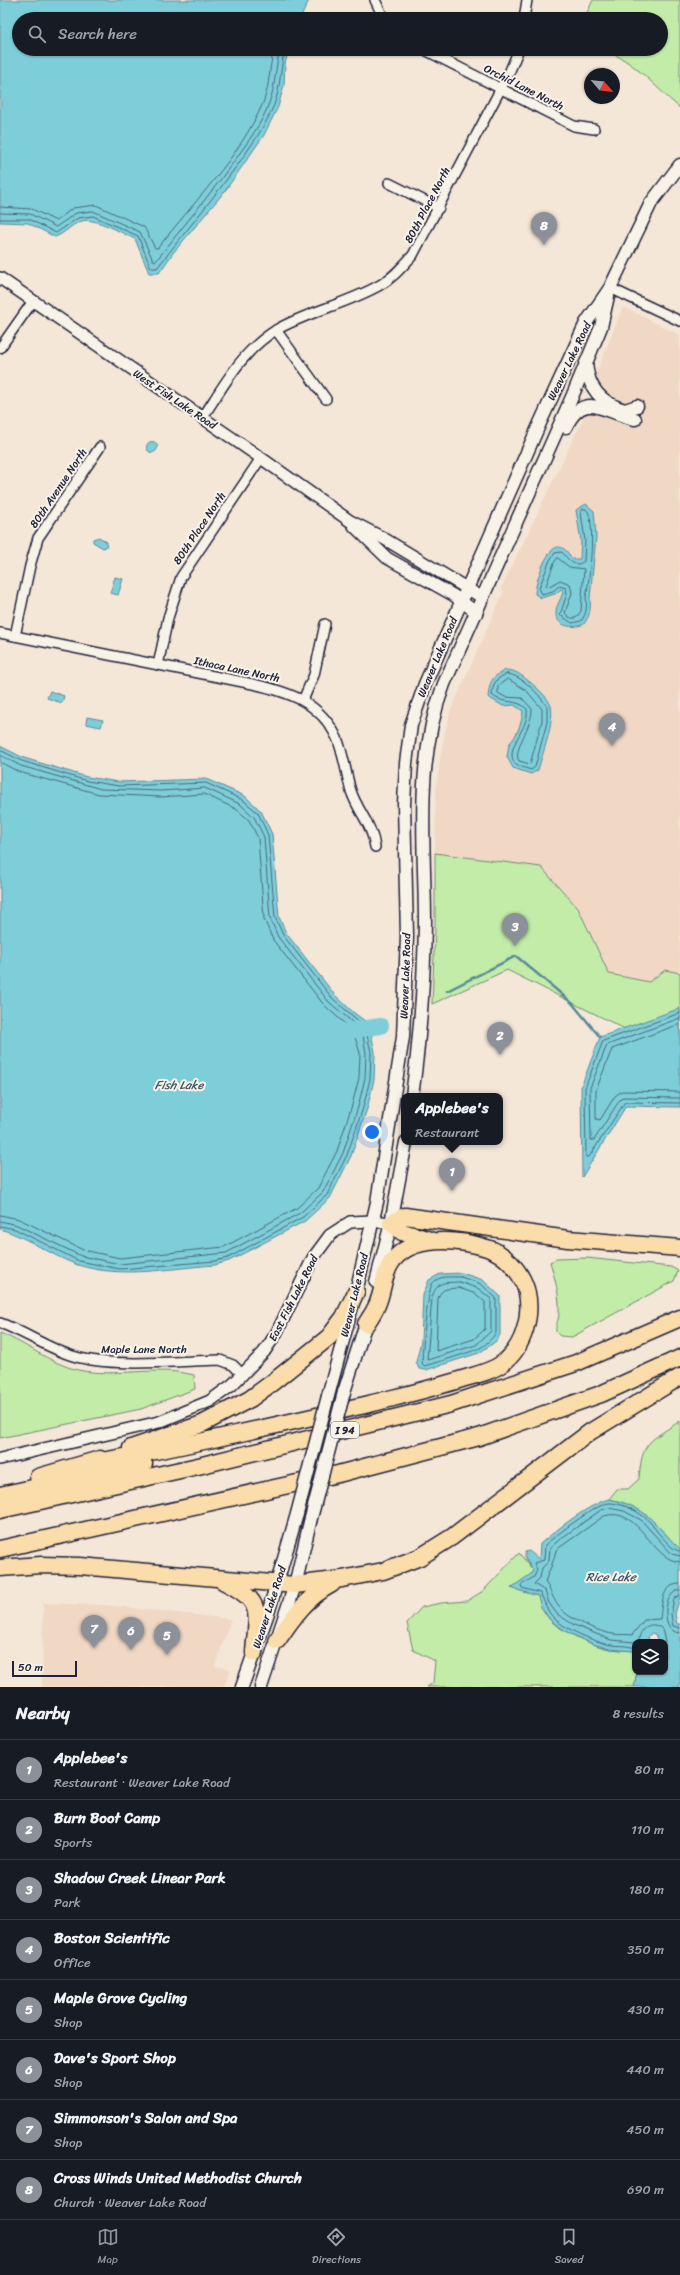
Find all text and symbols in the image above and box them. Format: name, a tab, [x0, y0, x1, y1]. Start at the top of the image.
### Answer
search box	[12, 12, 668, 56]
text: Search here	[58, 21, 137, 47]
icon: search	[26, 23, 48, 45]
street label: Orchid Lane North	[480, 59, 567, 116]
north arrow	[584, 68, 620, 104]
street label: 80th Place North	[399, 163, 456, 247]
pin: 8	[531, 212, 557, 245]
street label: Weaver Lake Road	[542, 317, 597, 404]
street label: West Fish Lake Road	[129, 364, 221, 435]
street label: 80th Avenue North	[25, 444, 92, 532]
street label: 80th Place North	[168, 488, 231, 569]
street label: Weaver Lake Road	[412, 613, 463, 700]
street label: Ithaca Lane North	[191, 651, 282, 688]
pin: 4	[599, 713, 625, 746]
pin: 3	[502, 913, 528, 946]
street label: Weaver Lake Road	[395, 932, 417, 1019]
pin: 2	[487, 1022, 513, 1055]
water label: Fish Lake	[155, 1074, 204, 1096]
popup	[401, 1093, 503, 1145]
text: Applebee's	[415, 1095, 489, 1121]
text: Restaurant	[415, 1121, 480, 1144]
your location	[362, 1122, 382, 1142]
pin: 1	[439, 1158, 465, 1191]
street label: Weaver Lake Road	[335, 1250, 374, 1339]
street label: East Fish Lake Road	[263, 1251, 324, 1345]
street label: Maple Lane North	[101, 1340, 187, 1359]
road number: I 94	[331, 1422, 359, 1438]
street label: Weaver Lake Road	[247, 1562, 292, 1651]
water label: Rice Lake	[586, 1566, 638, 1588]
pin: 7	[81, 1615, 107, 1648]
pin: 6	[118, 1617, 144, 1650]
pin: 5	[154, 1622, 180, 1655]
map controls	[632, 1639, 668, 1675]
button: layers	[632, 1639, 668, 1675]
text: 50 m	[18, 1658, 43, 1677]
scale bar	[12, 1659, 77, 1678]
text: Nearby	[16, 1698, 70, 1728]
text: 8 results	[612, 1702, 664, 1725]
text: Applebee's	[54, 1745, 127, 1771]
text: 1	[26, 1758, 32, 1781]
text: 80 m	[635, 1758, 664, 1781]
text: Restaurant · Weaver Lake Road	[54, 1771, 230, 1794]
text: Burn Boot Camp	[54, 1805, 160, 1831]
text: 2	[25, 1818, 33, 1841]
text: 110 m	[631, 1818, 664, 1841]
text: Sports	[54, 1831, 92, 1854]
text: Shadow Creek Linear Park	[54, 1865, 226, 1891]
text: 3	[25, 1878, 33, 1901]
text: 180 m	[629, 1878, 664, 1901]
text: Park	[54, 1891, 81, 1914]
text: Boston Scientific	[54, 1925, 170, 1951]
text: 4	[25, 1938, 33, 1961]
text: 350 m	[627, 1938, 664, 1961]
text: Office	[54, 1951, 91, 1974]
text: Maple Grove Cycling	[54, 1985, 187, 2011]
text: 5	[25, 1998, 33, 2021]
text: 430 m	[627, 1998, 664, 2021]
text: Shop	[54, 2011, 82, 2034]
text: Dave's Sport Shop	[54, 2045, 176, 2071]
text: 6	[25, 2058, 33, 2081]
text: 440 m	[626, 2058, 664, 2081]
text: Shop	[54, 2071, 82, 2094]
text: Simmonson's Salon and Spa	[54, 2105, 238, 2131]
text: 7	[25, 2118, 33, 2141]
text: 450 m	[626, 2118, 664, 2141]
text: Shop	[54, 2131, 82, 2154]
text: Cross Winds United Methodist Church	[54, 2165, 302, 2191]
text: 8	[25, 2178, 33, 2201]
text: 690 m	[627, 2178, 664, 2201]
text: Church · Weaver Lake Road	[54, 2191, 206, 2214]
tab: Map	[97, 2226, 119, 2269]
tab: Directions	[312, 2226, 361, 2269]
tab: Saved	[554, 2226, 583, 2269]

